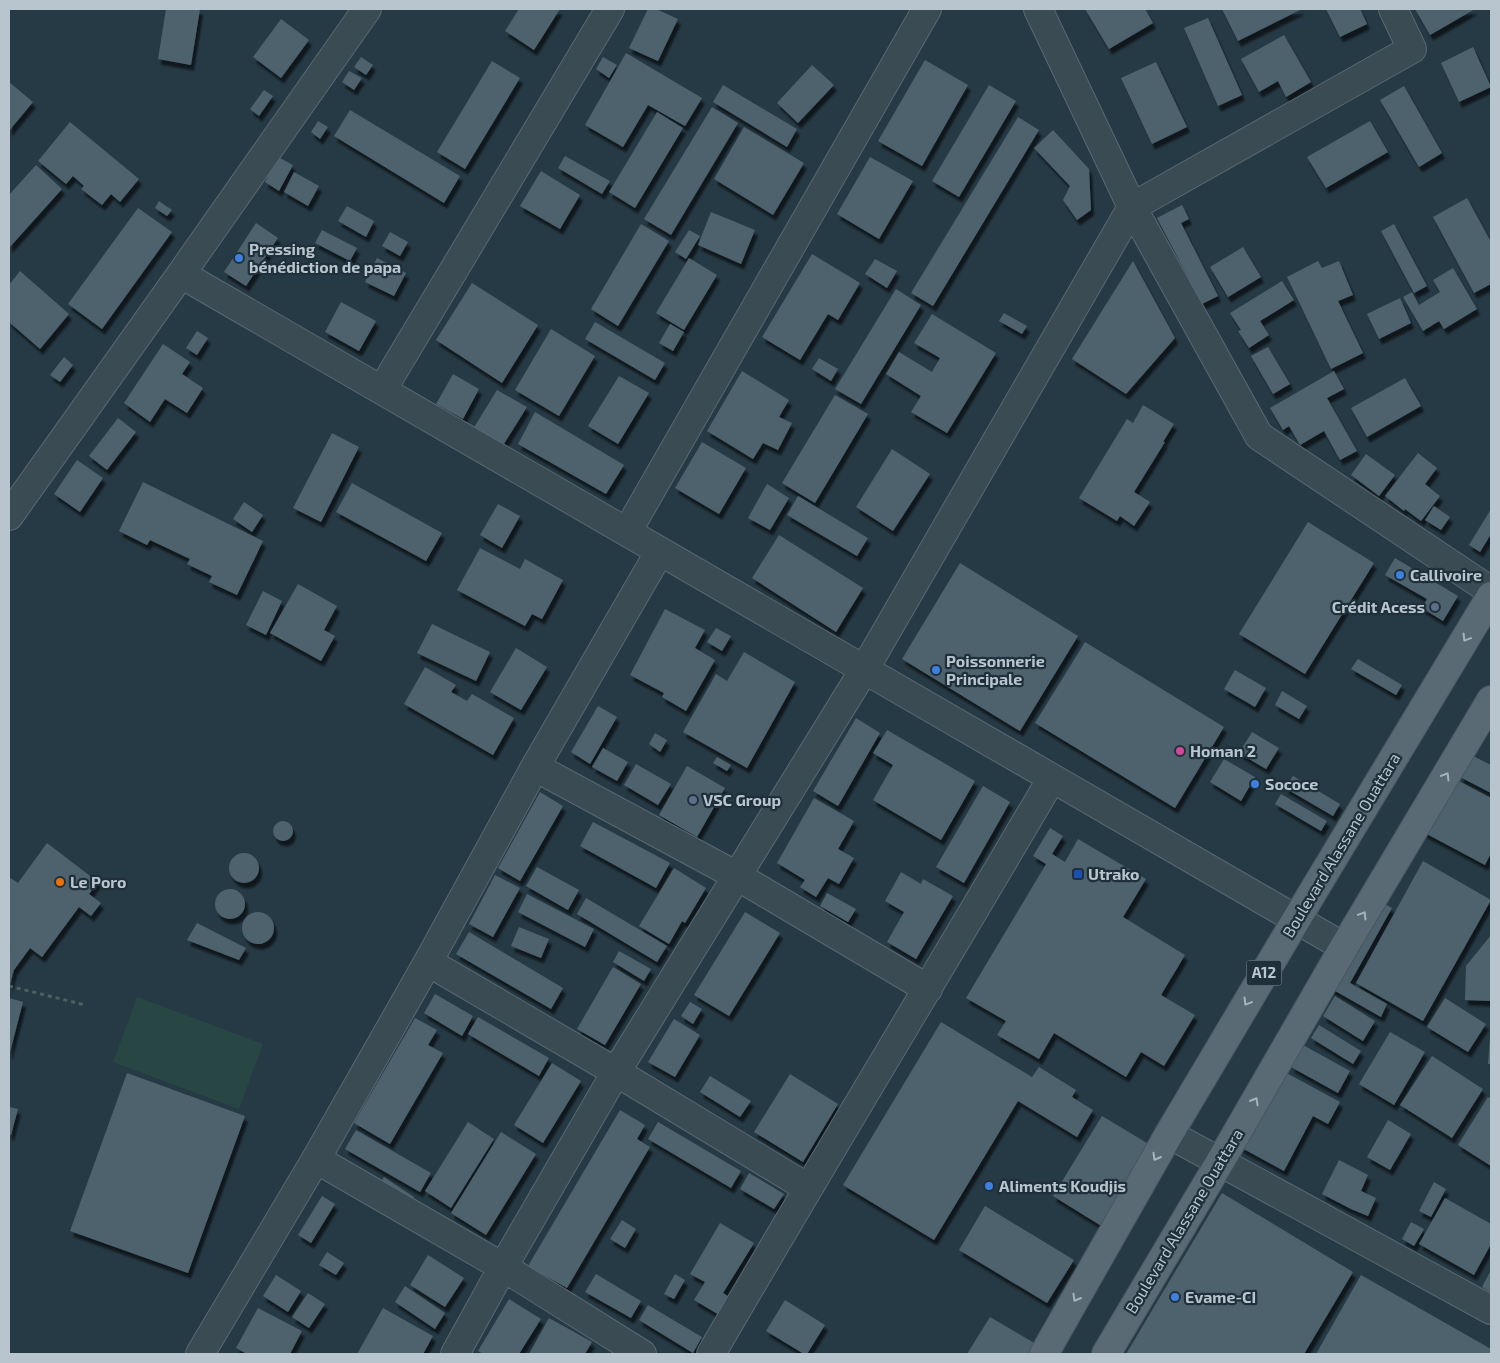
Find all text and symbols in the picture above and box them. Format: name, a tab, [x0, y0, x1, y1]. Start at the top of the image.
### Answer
place label: Pressing bénédiction de papa	[249, 239, 401, 276]
marker: Pressing bénédiction de papa	[233, 252, 245, 264]
place label: Callivoire	[1410, 565, 1482, 584]
marker: Callivoire	[1394, 569, 1406, 581]
place label: Crédit Acess	[1332, 597, 1425, 616]
marker: Crédit Acess	[1429, 601, 1441, 613]
one-way arrow	[1463, 632, 1473, 641]
place label: Poissonnerie Principale	[946, 651, 1045, 688]
marker: Poissonnerie Principale	[930, 664, 942, 676]
place label: Homan 2	[1190, 741, 1256, 760]
marker: Homan 2	[1174, 745, 1186, 757]
street label: Boulevard Alassane Ouattara	[1278, 749, 1403, 940]
one-way arrow	[1440, 772, 1450, 781]
place label: Sococe	[1265, 774, 1318, 793]
marker: Sococe	[1249, 778, 1261, 790]
place label: VSC Group	[703, 790, 781, 809]
marker: VSC Group	[687, 794, 699, 806]
place label: Utrako	[1088, 864, 1140, 883]
marker: Utrako	[1072, 868, 1084, 880]
place label: Le Poro	[70, 872, 126, 891]
marker: Le Poro	[54, 876, 66, 888]
one-way arrow	[1356, 912, 1366, 921]
road number: A12	[1246, 960, 1282, 986]
one-way arrow	[1244, 997, 1254, 1006]
one-way arrow	[1248, 1098, 1258, 1107]
street label: Boulevard Alassane Ouattara	[1121, 1125, 1246, 1316]
one-way arrow	[1152, 1152, 1162, 1161]
place label: Aliments Koudjis	[999, 1176, 1126, 1195]
marker: Aliments Koudjis	[983, 1180, 995, 1192]
place label: Evame-CI	[1185, 1287, 1256, 1306]
marker: Evame-CI	[1169, 1291, 1181, 1303]
one-way arrow	[1072, 1293, 1082, 1302]

